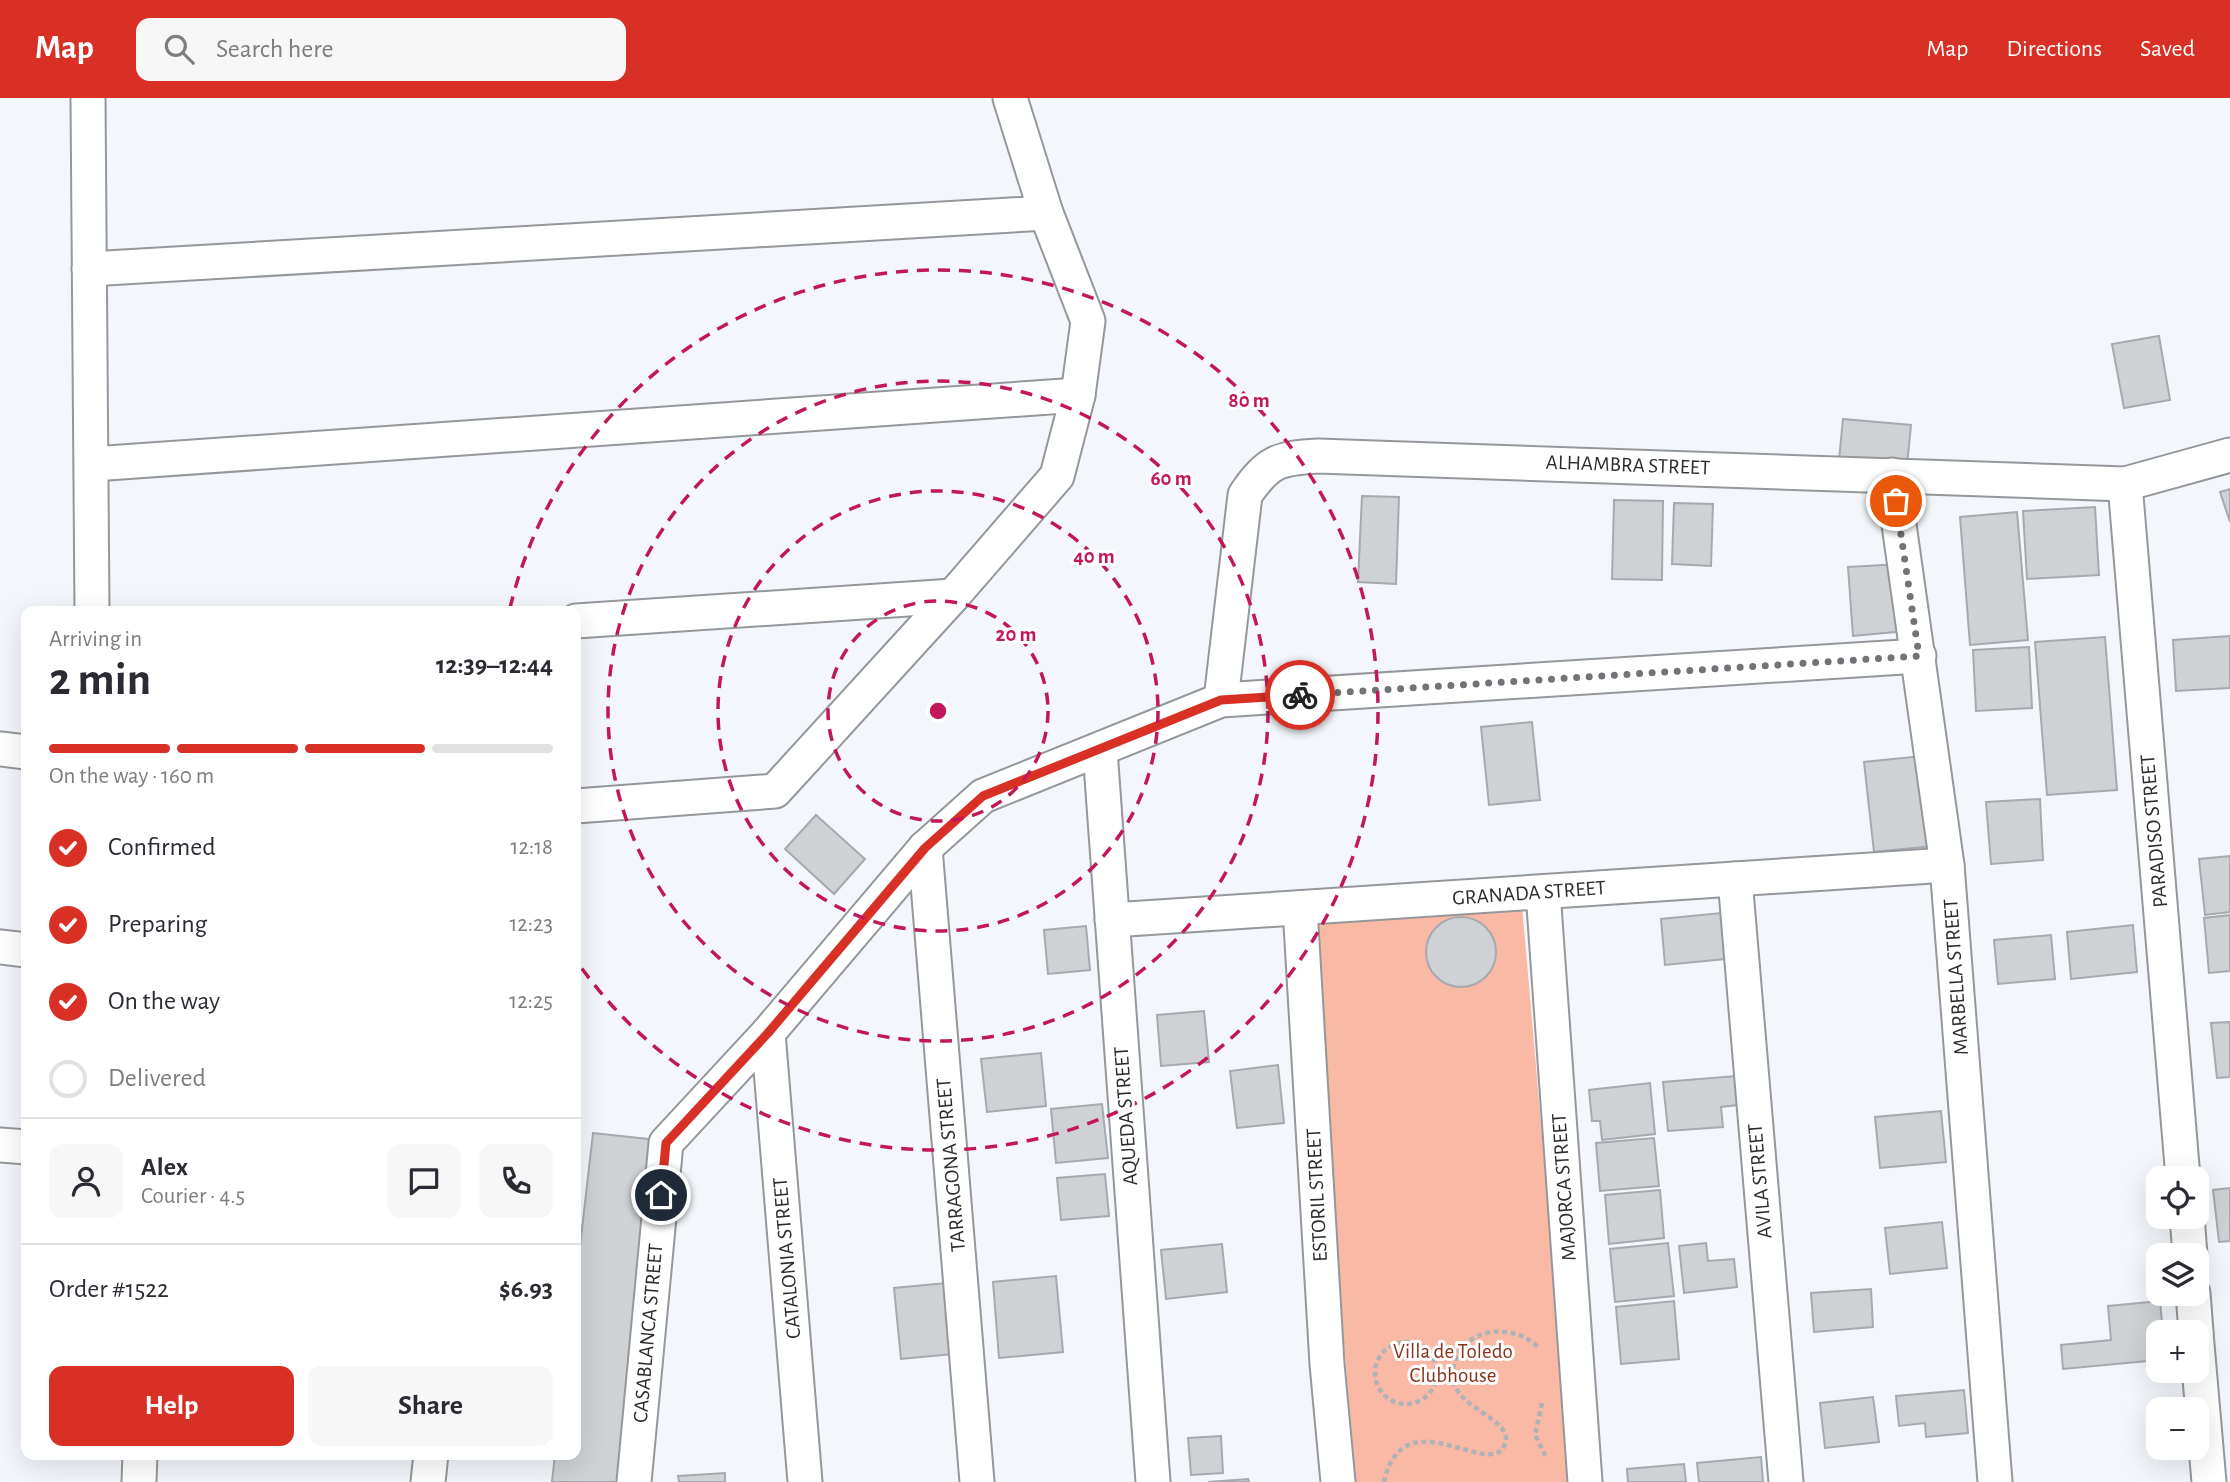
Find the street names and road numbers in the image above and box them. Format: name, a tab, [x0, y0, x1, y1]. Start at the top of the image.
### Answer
street label: ALHAMBRA STREET	[1545, 452, 1711, 478]
street label: PARADISO STREET	[2137, 753, 2171, 909]
street label: GRANADA STREET	[1452, 877, 1606, 909]
street label: MARBELLA STREET	[1940, 898, 1972, 1056]
street label: AQUEDA STREET	[1111, 1046, 1141, 1186]
street label: TARRAGONA STREET	[933, 1077, 969, 1253]
street label: MAJORCA STREET	[1548, 1112, 1580, 1262]
street label: AVILA STREET	[1745, 1123, 1775, 1239]
street label: ESTORIL STREET	[1303, 1128, 1331, 1262]
street label: CATALONIA STREET	[769, 1176, 805, 1340]
street label: CASABLANCA STREET	[630, 1243, 666, 1423]

